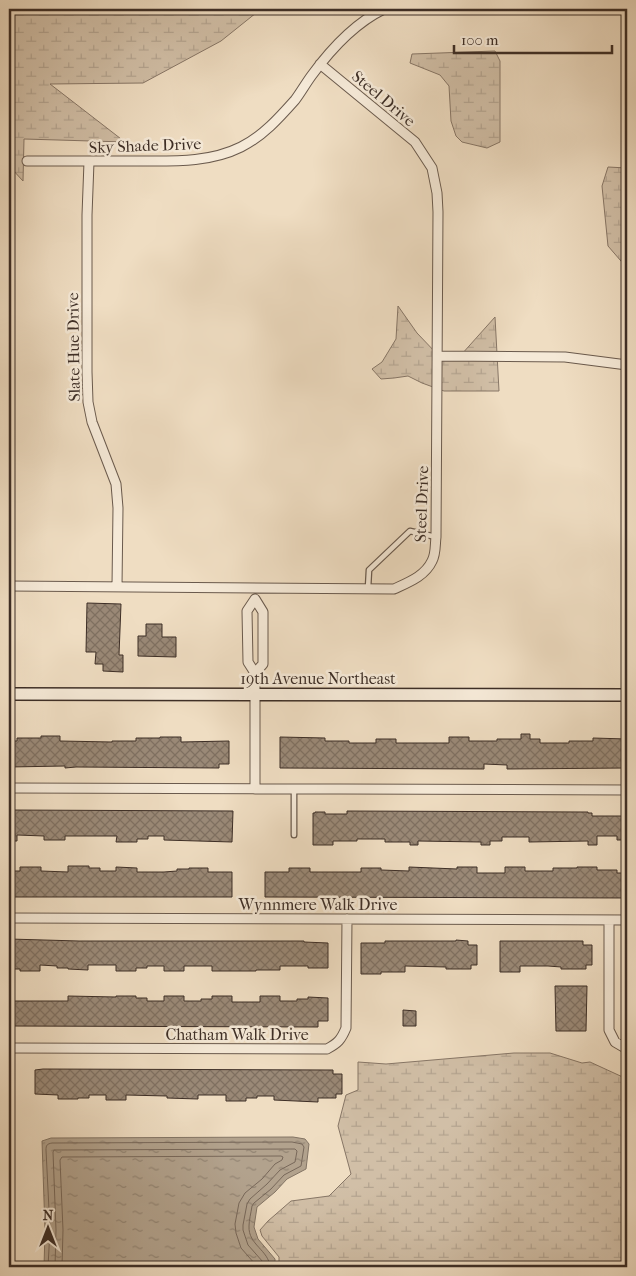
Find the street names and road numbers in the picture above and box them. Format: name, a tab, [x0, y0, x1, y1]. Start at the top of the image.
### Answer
street label: Steel Drive	[348, 66, 419, 130]
street label: Sky Shade Drive	[89, 134, 202, 157]
street label: Slate Hue Drive	[63, 292, 84, 402]
street label: Steel Drive	[411, 465, 432, 543]
street label: 19th Avenue Northeast	[240, 669, 396, 688]
street label: Wynnmere Walk Drive	[238, 895, 397, 914]
street label: Chatham Walk Drive	[165, 1025, 309, 1044]

